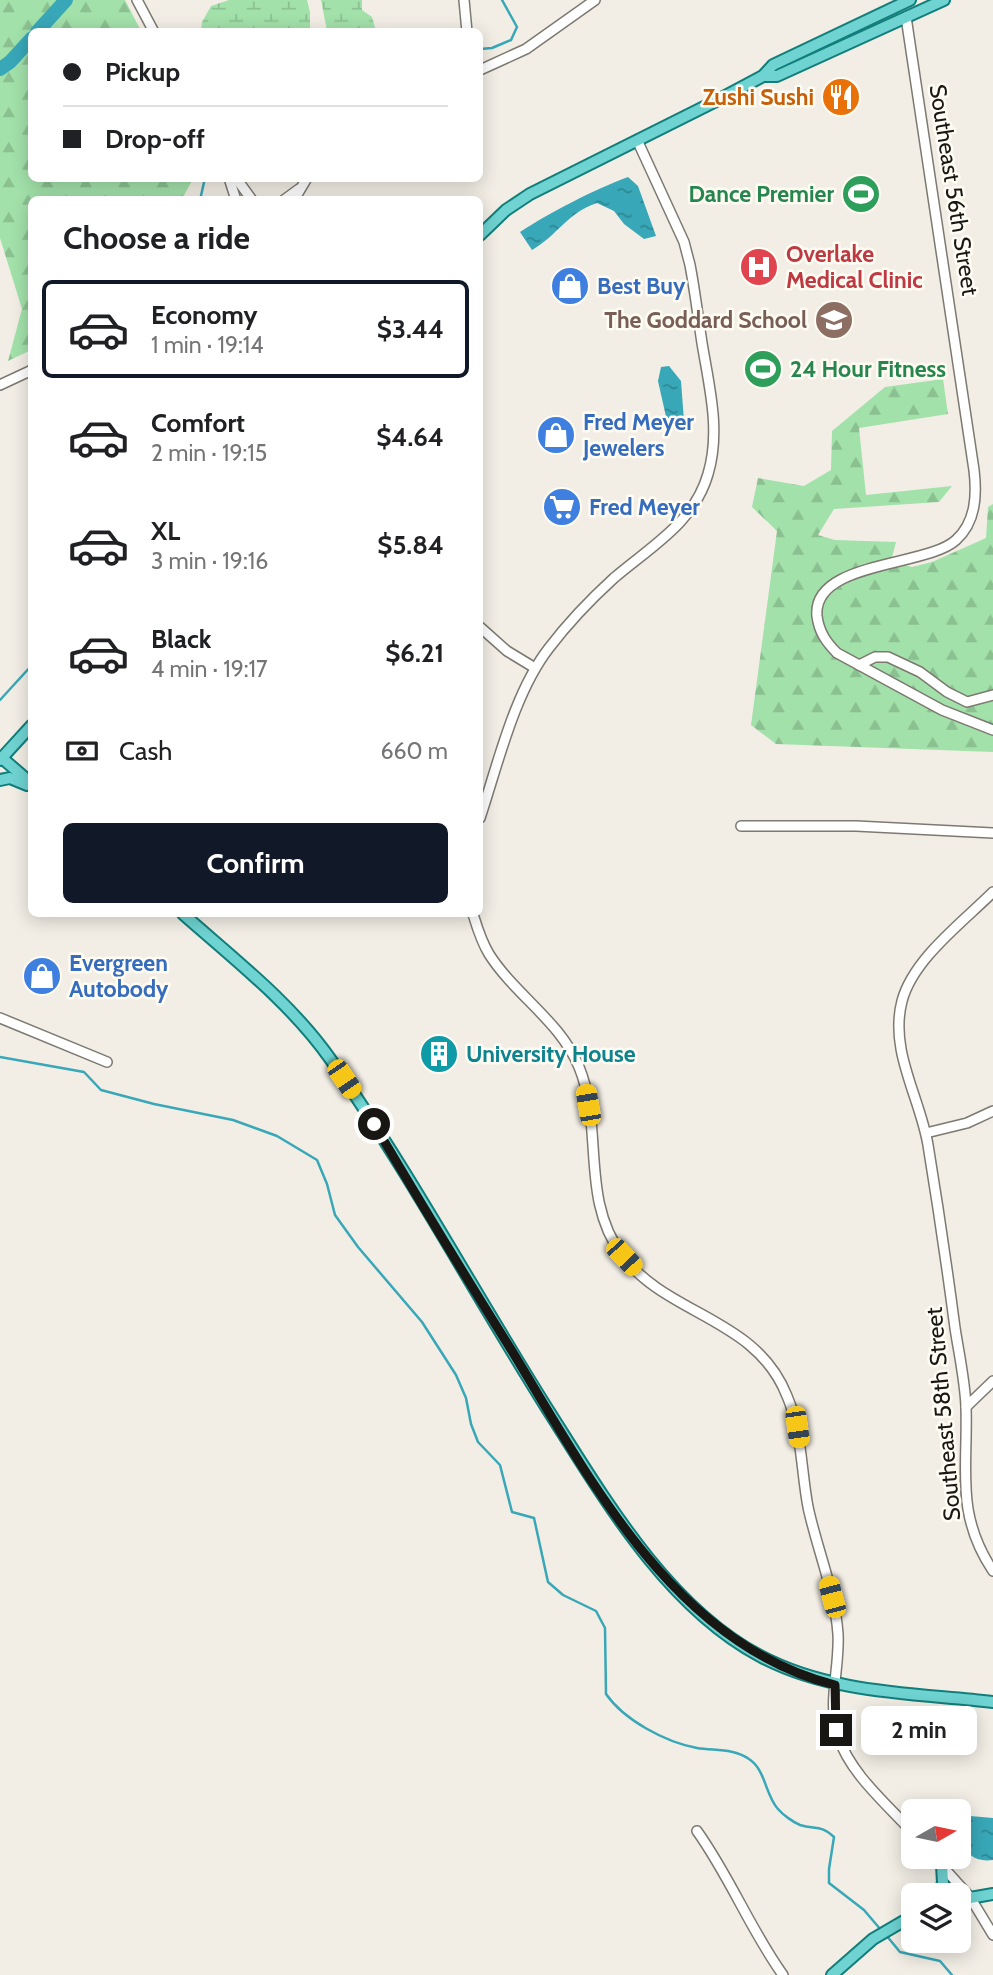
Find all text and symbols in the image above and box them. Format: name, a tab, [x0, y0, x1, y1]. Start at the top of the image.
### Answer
text: Pickup	[105, 56, 180, 88]
restaurant icon: Zushi Sushi	[820, 76, 862, 118]
street label: Southeast 56th Street	[923, 82, 985, 298]
place label: Zushi Sushi	[702, 83, 814, 111]
text: Drop-off	[105, 123, 205, 155]
sports icon: Dance Premier	[840, 173, 882, 215]
place label: Dance Premier	[688, 180, 834, 208]
text: Choose a ride	[63, 218, 250, 257]
place label: Overlake Medical Clinic	[786, 240, 923, 294]
hospital icon: Overlake Medical Clinic	[738, 246, 780, 288]
shop icon: Best Buy	[549, 265, 591, 307]
place label: Best Buy	[597, 272, 686, 300]
icon: car	[67, 298, 130, 361]
text: Economy	[151, 299, 257, 331]
school or university icon: The Goddard School	[813, 299, 855, 341]
place label: The Goddard School	[604, 306, 807, 334]
text: $3.44	[377, 313, 444, 345]
text: 1 min · 19:14	[151, 331, 264, 359]
sports icon: 24 Hour Fitness	[742, 348, 784, 390]
place label: 24 Hour Fitness	[790, 355, 946, 383]
icon: car	[67, 406, 130, 469]
text: Comfort	[151, 407, 245, 439]
place label: Fred Meyer Jewelers	[582, 408, 694, 462]
shop icon: Fred Meyer Jewelers	[535, 414, 577, 456]
text: $4.64	[376, 421, 444, 453]
text: 2 min · 19:15	[151, 439, 267, 467]
supermarket icon: Fred Meyer	[541, 486, 583, 528]
place label: Fred Meyer	[589, 493, 700, 521]
icon: car	[67, 514, 130, 577]
text: XL	[151, 515, 180, 547]
text: $5.84	[377, 529, 444, 561]
text: 3 min · 19:16	[151, 547, 268, 575]
icon: car	[67, 622, 130, 685]
text: Black	[151, 623, 211, 655]
text: $6.21	[385, 637, 444, 669]
text: 4 min · 19:17	[151, 655, 268, 683]
icon: cash	[63, 732, 101, 770]
text: Cash	[119, 735, 172, 767]
text: 660 m	[380, 737, 448, 765]
button: Confirm	[63, 823, 448, 903]
place label: Evergreen Autobody	[69, 949, 169, 1003]
shop icon: Evergreen Autobody	[21, 955, 63, 997]
building icon: University House	[418, 1033, 460, 1075]
place label: University House	[466, 1040, 636, 1068]
car	[324, 1056, 365, 1102]
car	[575, 1082, 602, 1128]
route start	[358, 1108, 390, 1140]
car	[602, 1234, 647, 1280]
street label: Southeast 58th Street	[920, 1306, 966, 1522]
car	[784, 1405, 811, 1449]
car	[817, 1574, 848, 1620]
callout: 2 min	[860, 1706, 976, 1754]
route end	[820, 1714, 852, 1746]
text: 2 min	[891, 1716, 947, 1744]
north arrow	[901, 1799, 971, 1869]
map controls	[901, 1799, 971, 1953]
button: layers	[901, 1883, 971, 1953]

